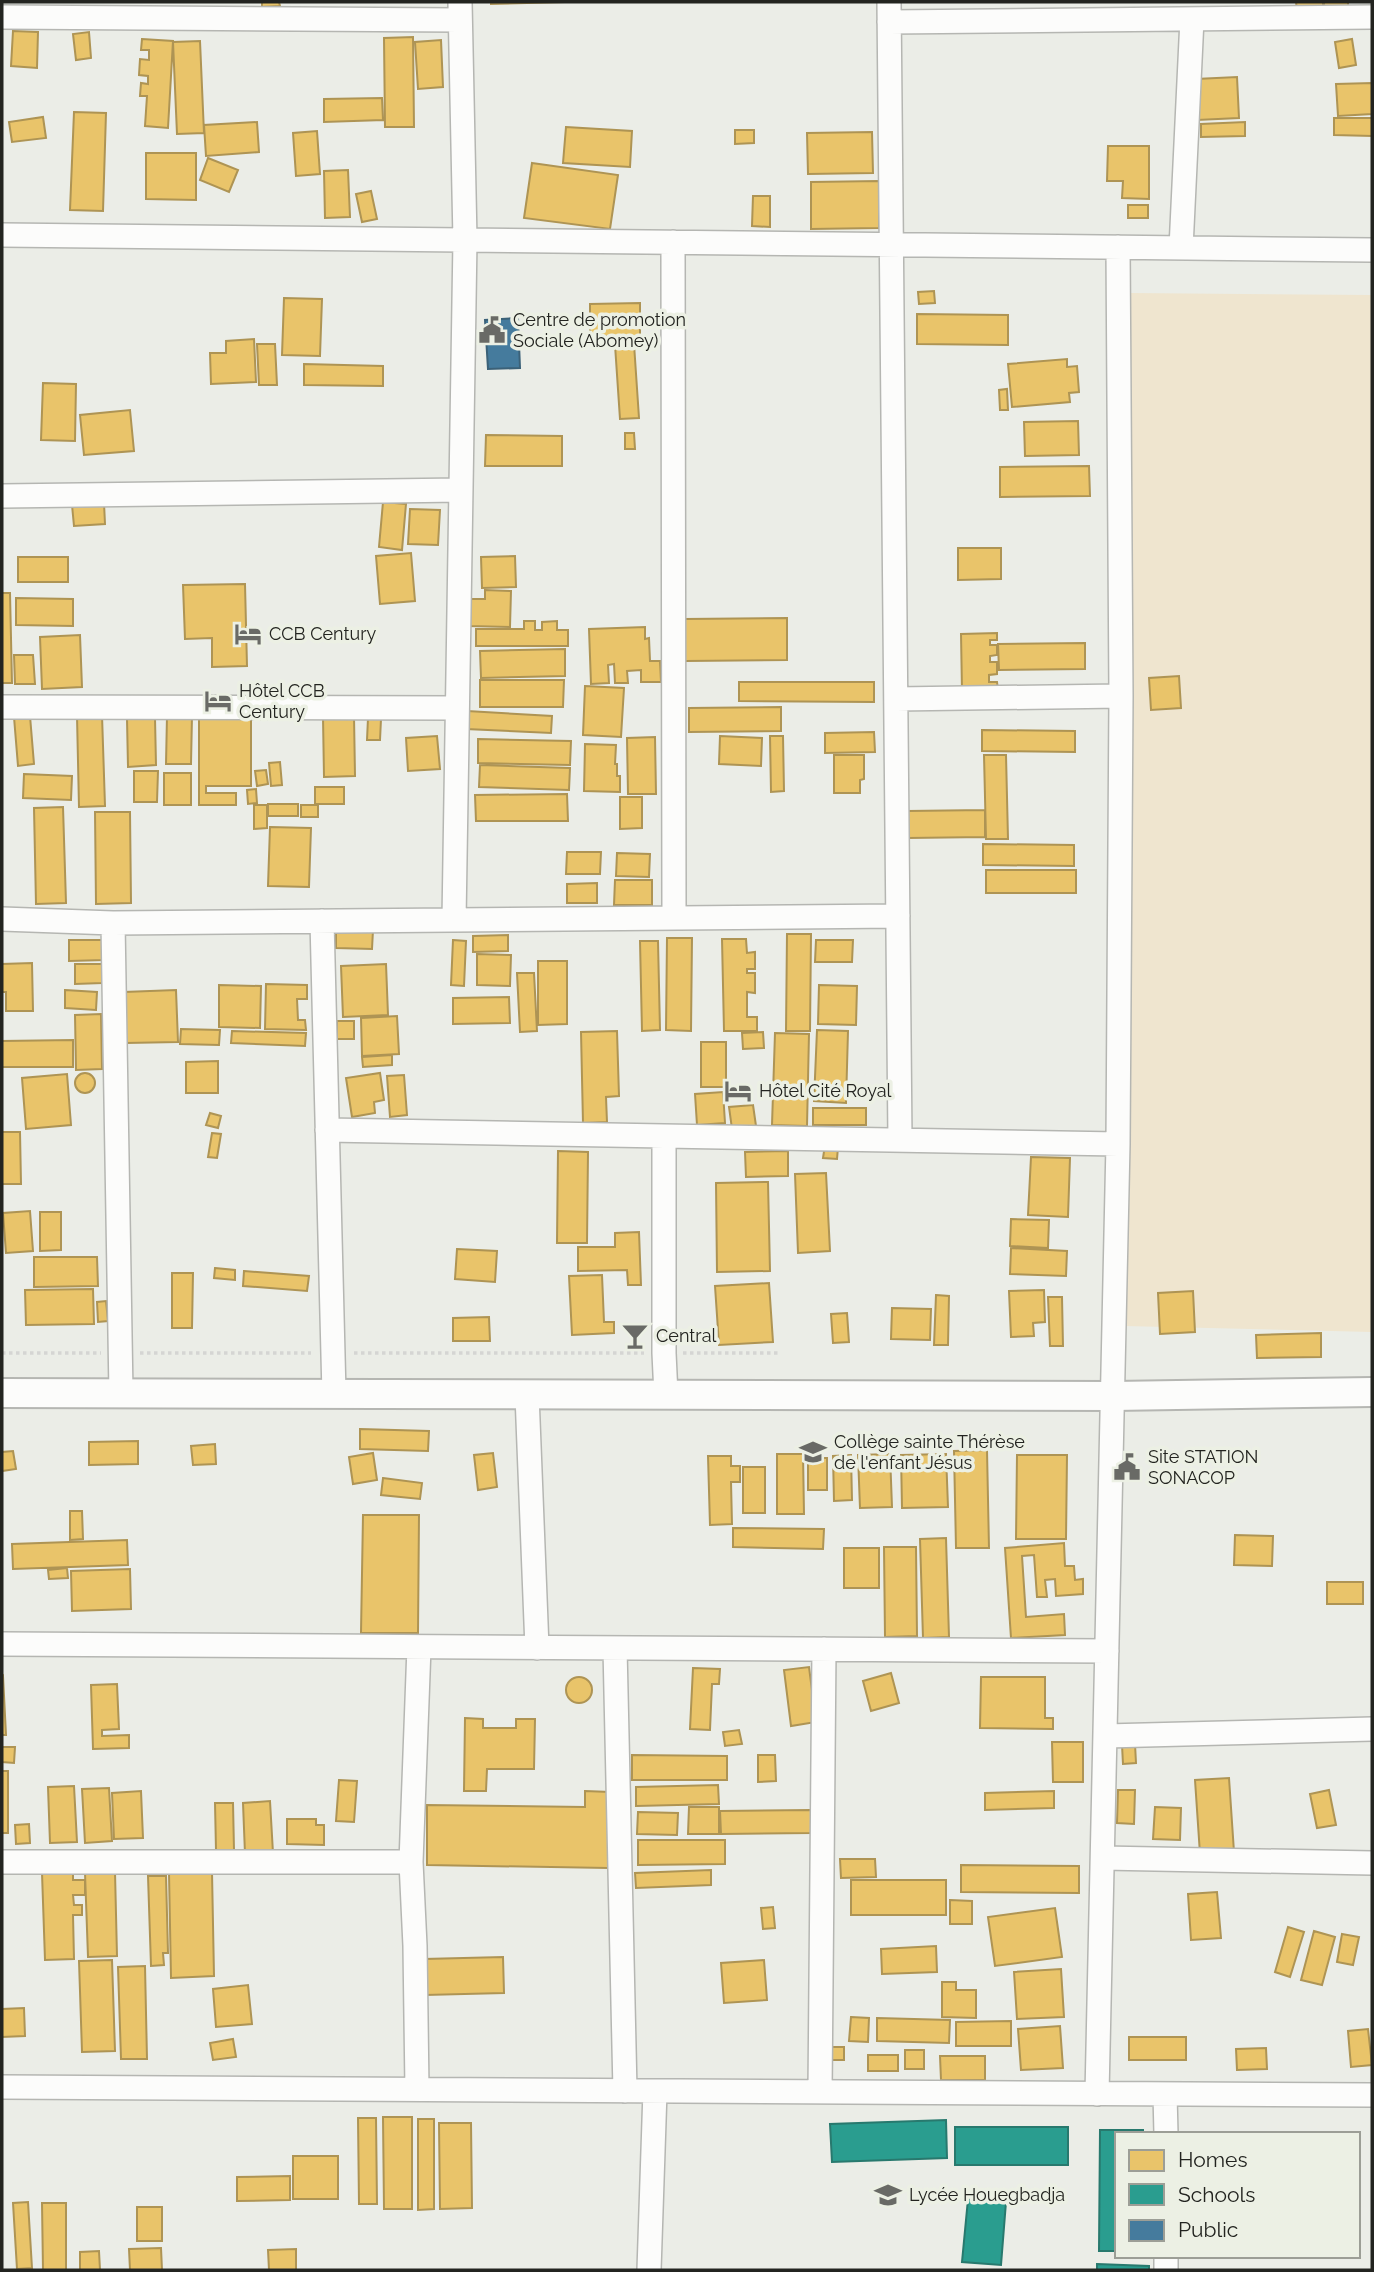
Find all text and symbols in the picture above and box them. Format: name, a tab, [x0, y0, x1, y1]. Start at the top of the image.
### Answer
place label: Centre de promotion Sociale (Abomey)	[513, 309, 686, 351]
public building icon: Centre de promotion Sociale (Abomey)	[477, 315, 507, 345]
hotel icon: CCB Century	[233, 619, 263, 649]
place label: CCB Century	[269, 623, 376, 644]
place label: Hôtel CCB Century	[239, 680, 325, 722]
hotel icon: Hôtel CCB Century	[203, 686, 233, 716]
hotel icon: Hôtel Cité Royal	[723, 1076, 753, 1106]
place label: Hôtel Cité Royal	[759, 1080, 892, 1101]
bar icon: Central	[620, 1321, 650, 1351]
place label: Central	[656, 1325, 716, 1346]
place label: Collège sainte Thérèse de l'enfant Jésus	[834, 1431, 1025, 1473]
school or university icon: Collège sainte Thérèse de l'enfant Jésus	[798, 1437, 828, 1467]
place label: Site STATION SONACOP	[1148, 1446, 1258, 1488]
public building icon: Site STATION SONACOP	[1112, 1452, 1142, 1482]
legend	[1115, 2132, 1360, 2258]
text: Homes	[1178, 2147, 1248, 2172]
school or university icon: Lycée Houegbadja	[873, 2180, 903, 2210]
text: Schools	[1178, 2182, 1255, 2207]
place label: Lycée Houegbadja	[909, 2184, 1065, 2205]
text: Public	[1178, 2217, 1238, 2242]

